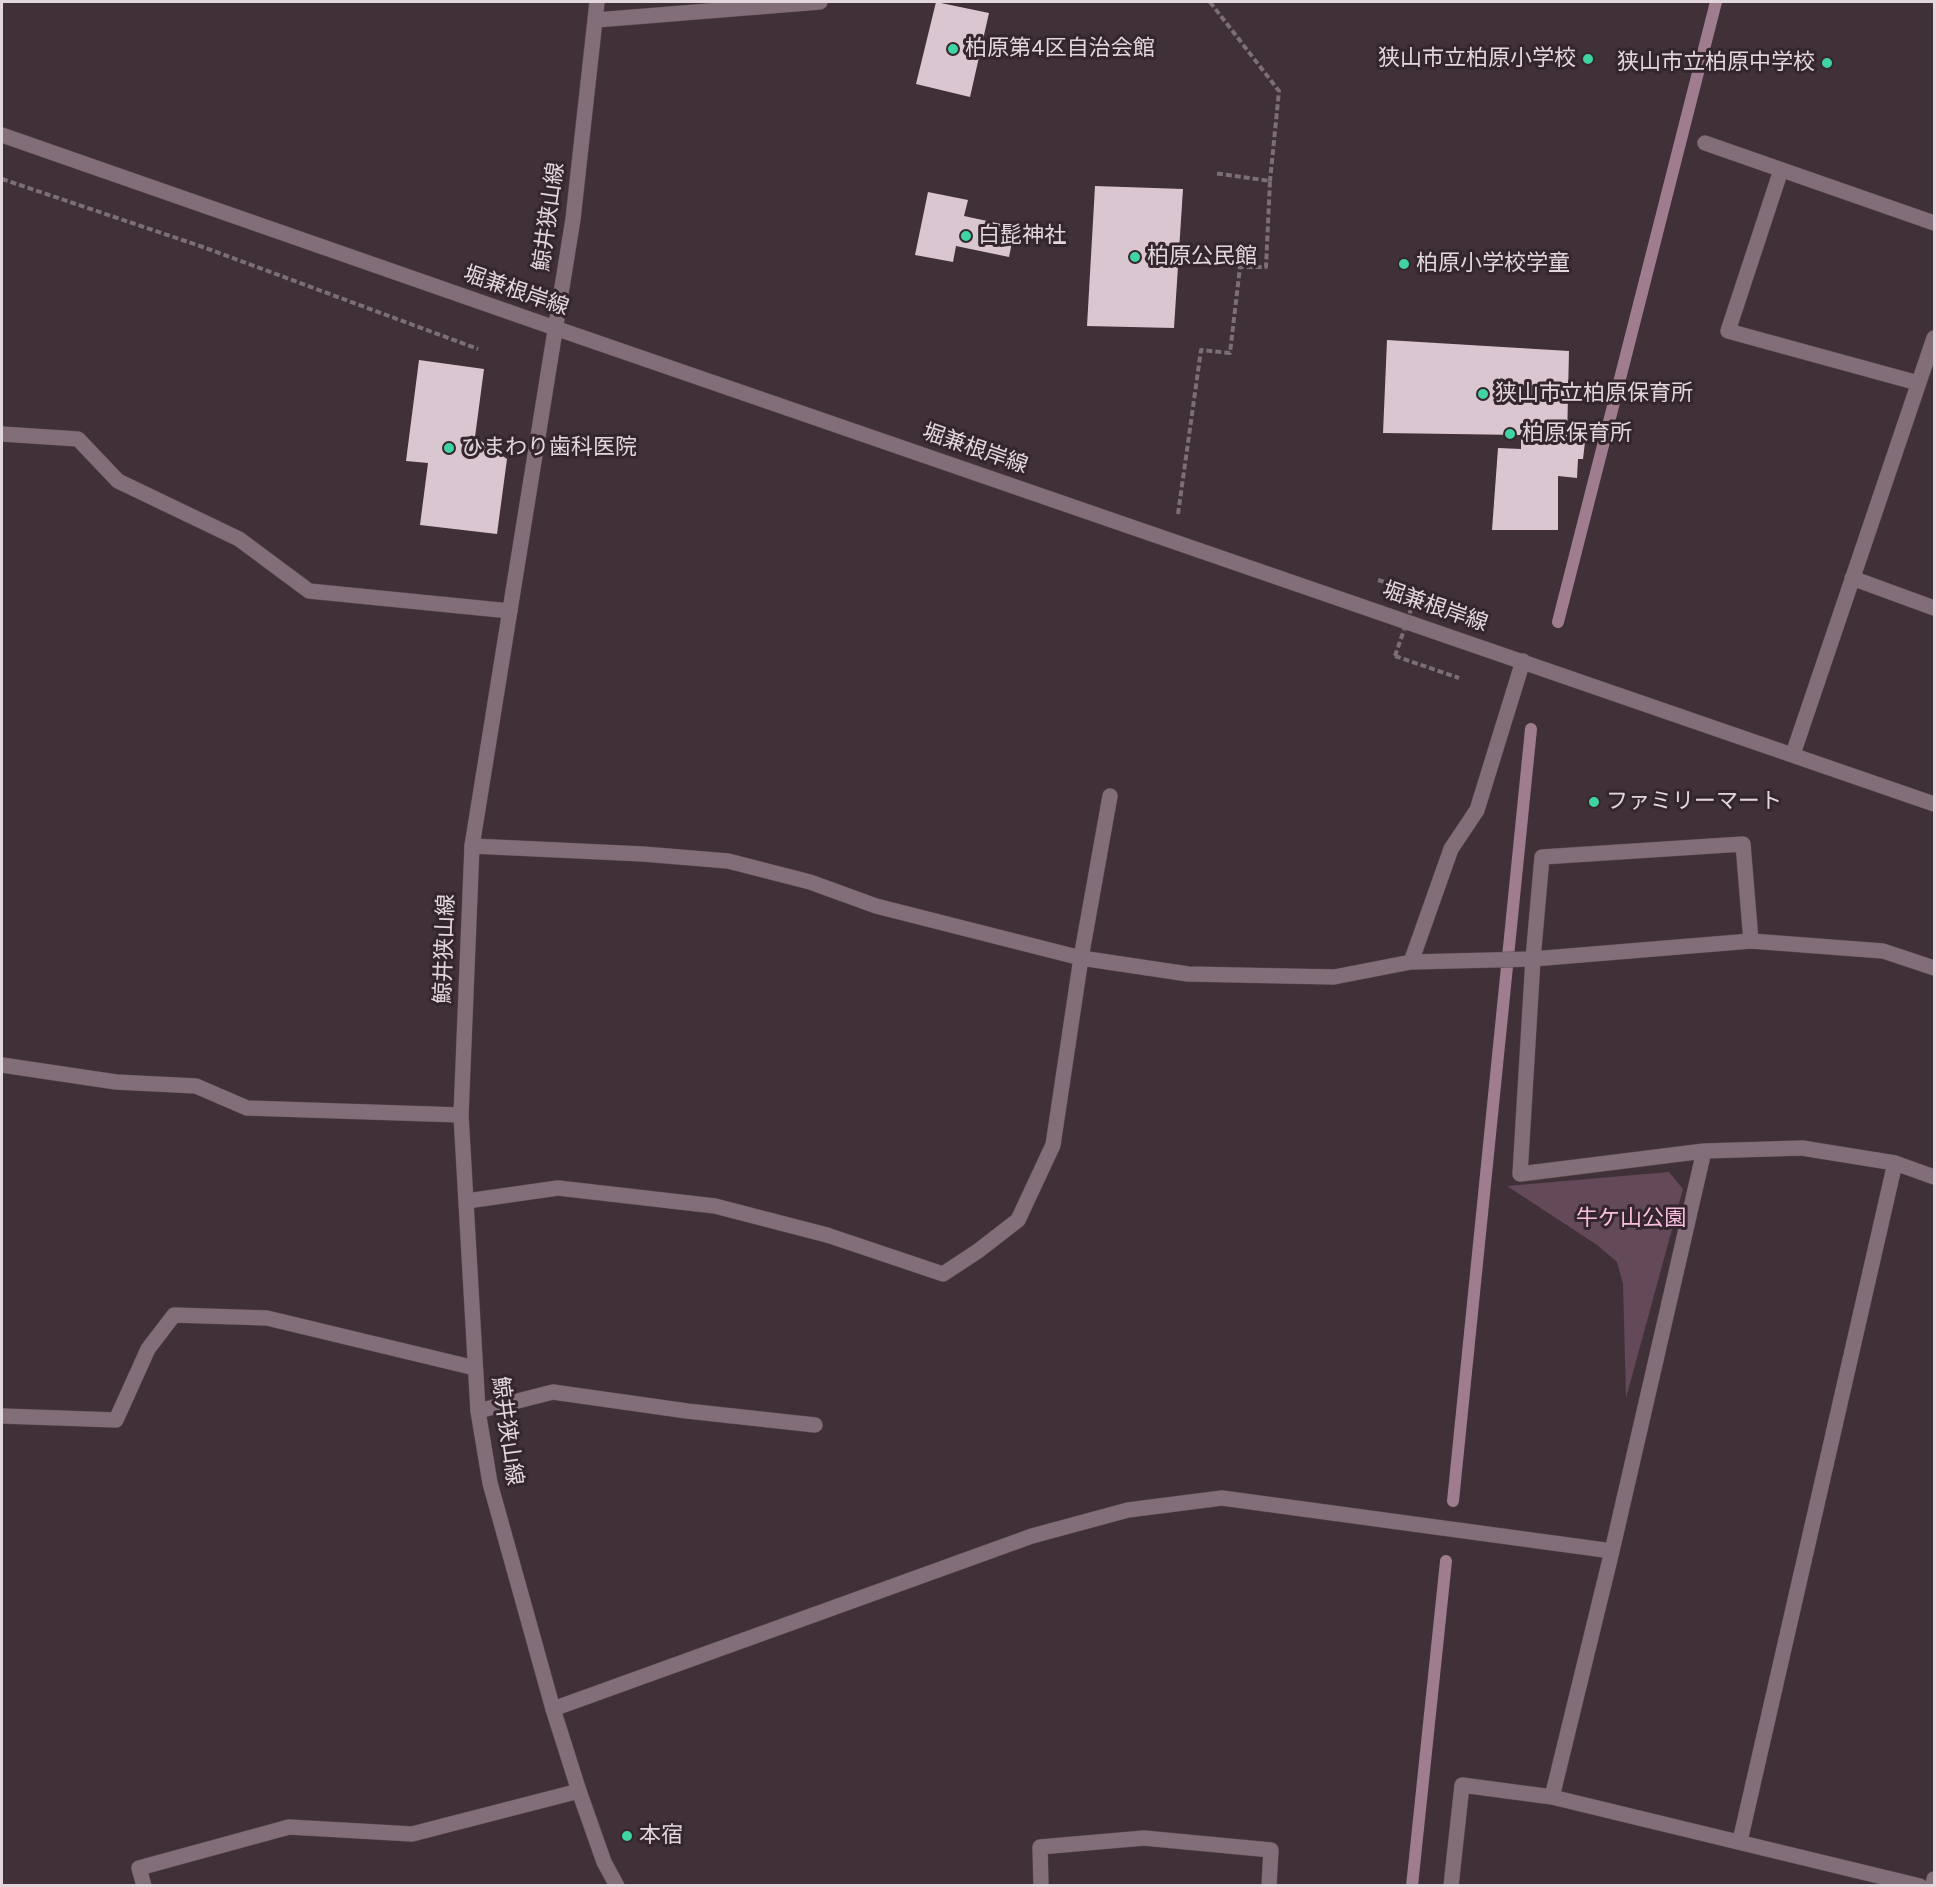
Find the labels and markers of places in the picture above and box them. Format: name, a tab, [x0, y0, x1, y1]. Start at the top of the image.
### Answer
place label: 柏原第4区自治会館	[965, 36, 1155, 62]
marker: 柏原第4区自治会館	[946, 42, 960, 56]
place label: 狭山市立柏原小学校	[1378, 46, 1576, 72]
place label: 狭山市立柏原中学校	[1617, 50, 1815, 76]
marker: 狭山市立柏原小学校	[1581, 52, 1595, 66]
marker: 狭山市立柏原中学校	[1820, 56, 1834, 70]
place label: 白髭神社	[978, 223, 1066, 249]
marker: 白髭神社	[959, 229, 973, 243]
place label: 柏原公民館	[1147, 244, 1257, 270]
marker: 柏原公民館	[1128, 250, 1142, 264]
place label: 柏原小学校学童	[1416, 251, 1570, 277]
marker: 柏原小学校学童	[1397, 257, 1411, 271]
place label: 狭山市立柏原保育所	[1495, 381, 1693, 407]
marker: 狭山市立柏原保育所	[1476, 387, 1490, 401]
place label: 柏原保育所	[1522, 421, 1632, 447]
marker: 柏原保育所	[1503, 427, 1517, 441]
place label: ひまわり歯科医院	[461, 435, 637, 461]
marker: ひまわり歯科医院	[442, 441, 456, 455]
place label: ファミリーマート	[1606, 789, 1782, 815]
marker: ファミリーマート	[1587, 795, 1601, 809]
place label: 本宿	[639, 1823, 683, 1849]
marker: 本宿	[620, 1829, 634, 1843]

